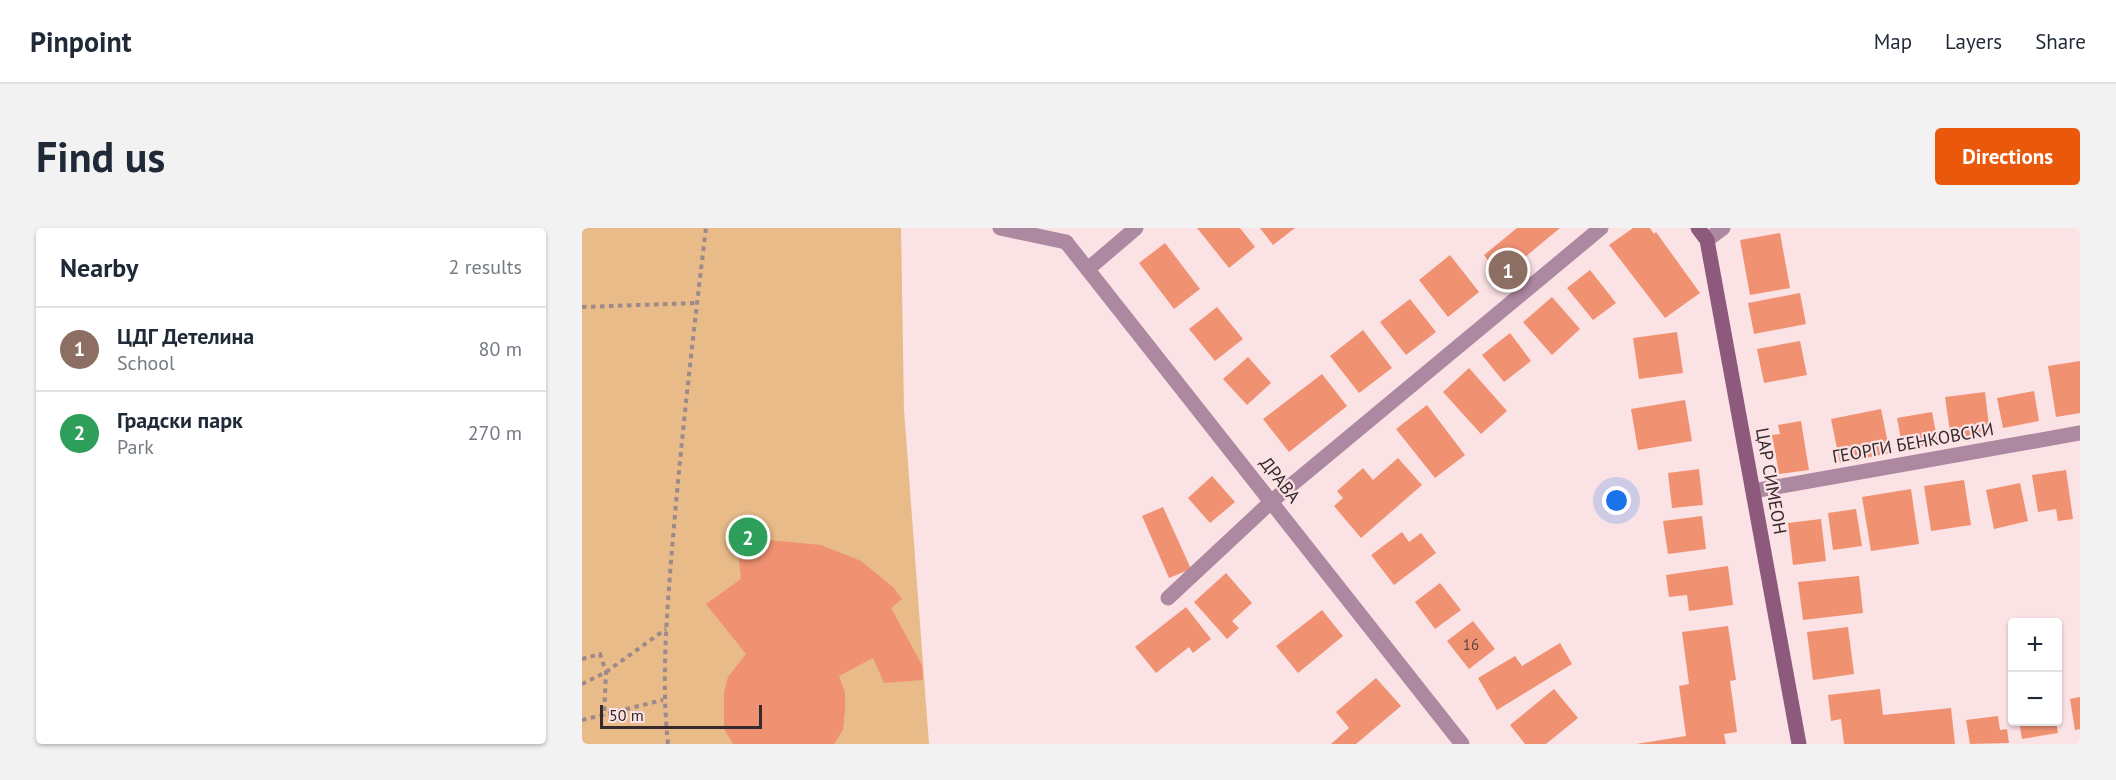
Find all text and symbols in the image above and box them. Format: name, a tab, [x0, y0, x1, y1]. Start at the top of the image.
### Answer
text: Pinpoint	[30, 23, 132, 60]
text: Map	[1874, 28, 1912, 55]
text: Layers	[1945, 28, 2002, 55]
text: Share	[2035, 28, 2086, 55]
button: Directions	[1935, 128, 2080, 185]
text: Find us	[36, 129, 165, 184]
pin: 1	[1488, 248, 1528, 292]
text: Nearby	[60, 251, 138, 284]
text: 2 results	[449, 254, 522, 280]
text: ЦДГ Детелина	[117, 322, 254, 350]
text: 1	[74, 336, 85, 362]
text: 80 m	[479, 336, 522, 362]
text: School	[117, 350, 175, 376]
text: Градски парк	[117, 406, 243, 434]
street label: ГЕОРГИ БЕНКОВСКИ	[1830, 417, 1995, 468]
text: 2	[74, 420, 85, 446]
text: 270 m	[468, 420, 522, 446]
street label: ЦАР СИМЕОН	[1751, 426, 1792, 536]
text: Park	[117, 434, 154, 460]
street label: ДРАВА	[1255, 452, 1306, 508]
your location	[1602, 486, 1631, 515]
pin: 2	[728, 514, 768, 560]
map controls	[2008, 618, 2062, 726]
button: +	[2008, 618, 2062, 672]
house number: 16	[1463, 635, 1479, 654]
button: −	[2008, 672, 2062, 726]
scale bar	[600, 702, 762, 730]
text: 50 m	[609, 705, 644, 725]

